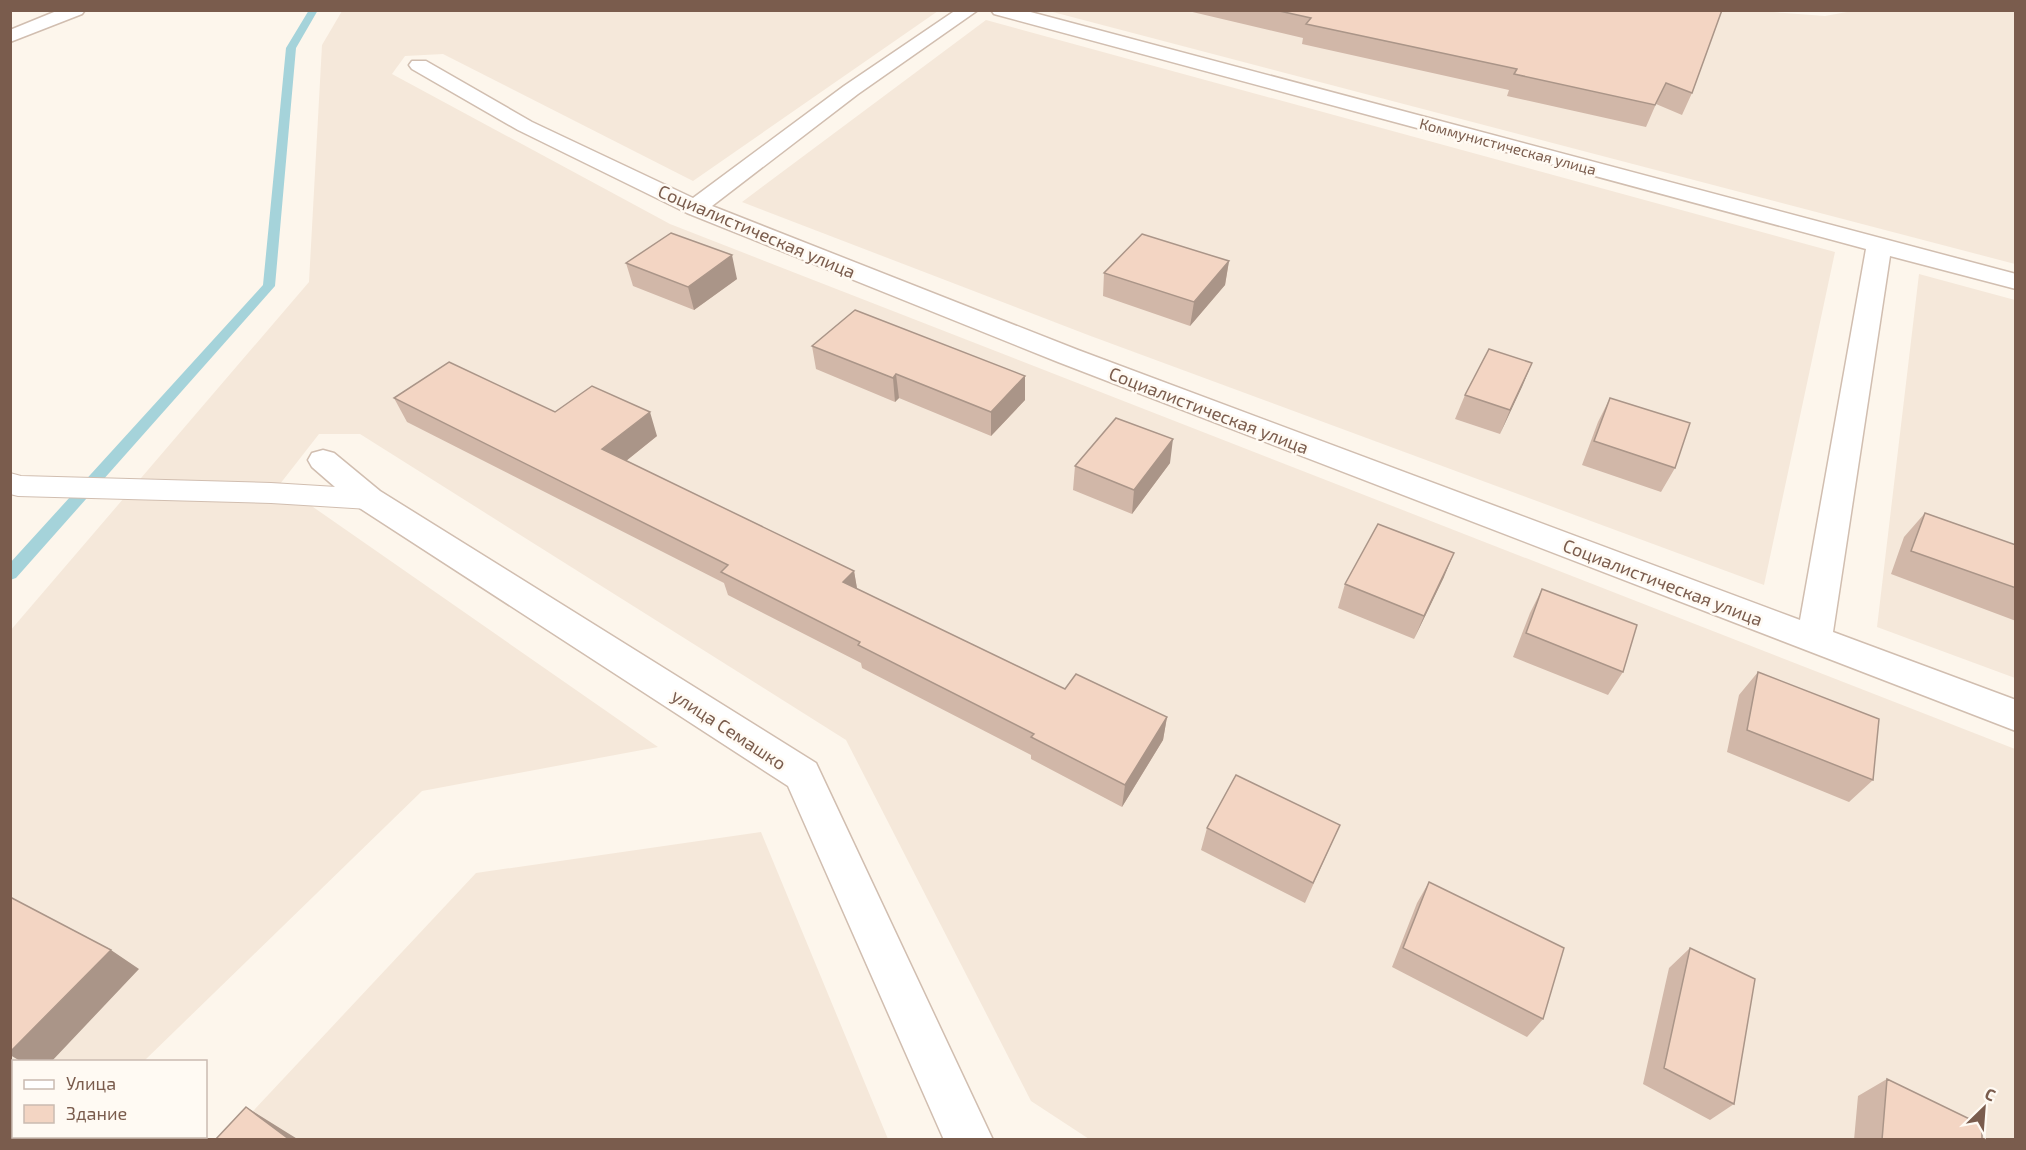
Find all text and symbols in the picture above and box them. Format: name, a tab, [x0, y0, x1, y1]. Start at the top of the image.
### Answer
street label: Коммунистическая улица	[1417, 114, 1598, 179]
street label: Социалистическая улица	[655, 179, 859, 283]
street label: Социалистическая улица	[1106, 362, 1312, 458]
street label: Социалистическая улица	[1560, 534, 1766, 630]
street label: улица Семашко	[668, 684, 790, 774]
legend	[12, 1060, 207, 1138]
text: Улица	[66, 1072, 116, 1094]
north arrow	[1954, 1078, 2014, 1138]
text: С	[1982, 1083, 1999, 1105]
text: Здание	[66, 1102, 127, 1124]

